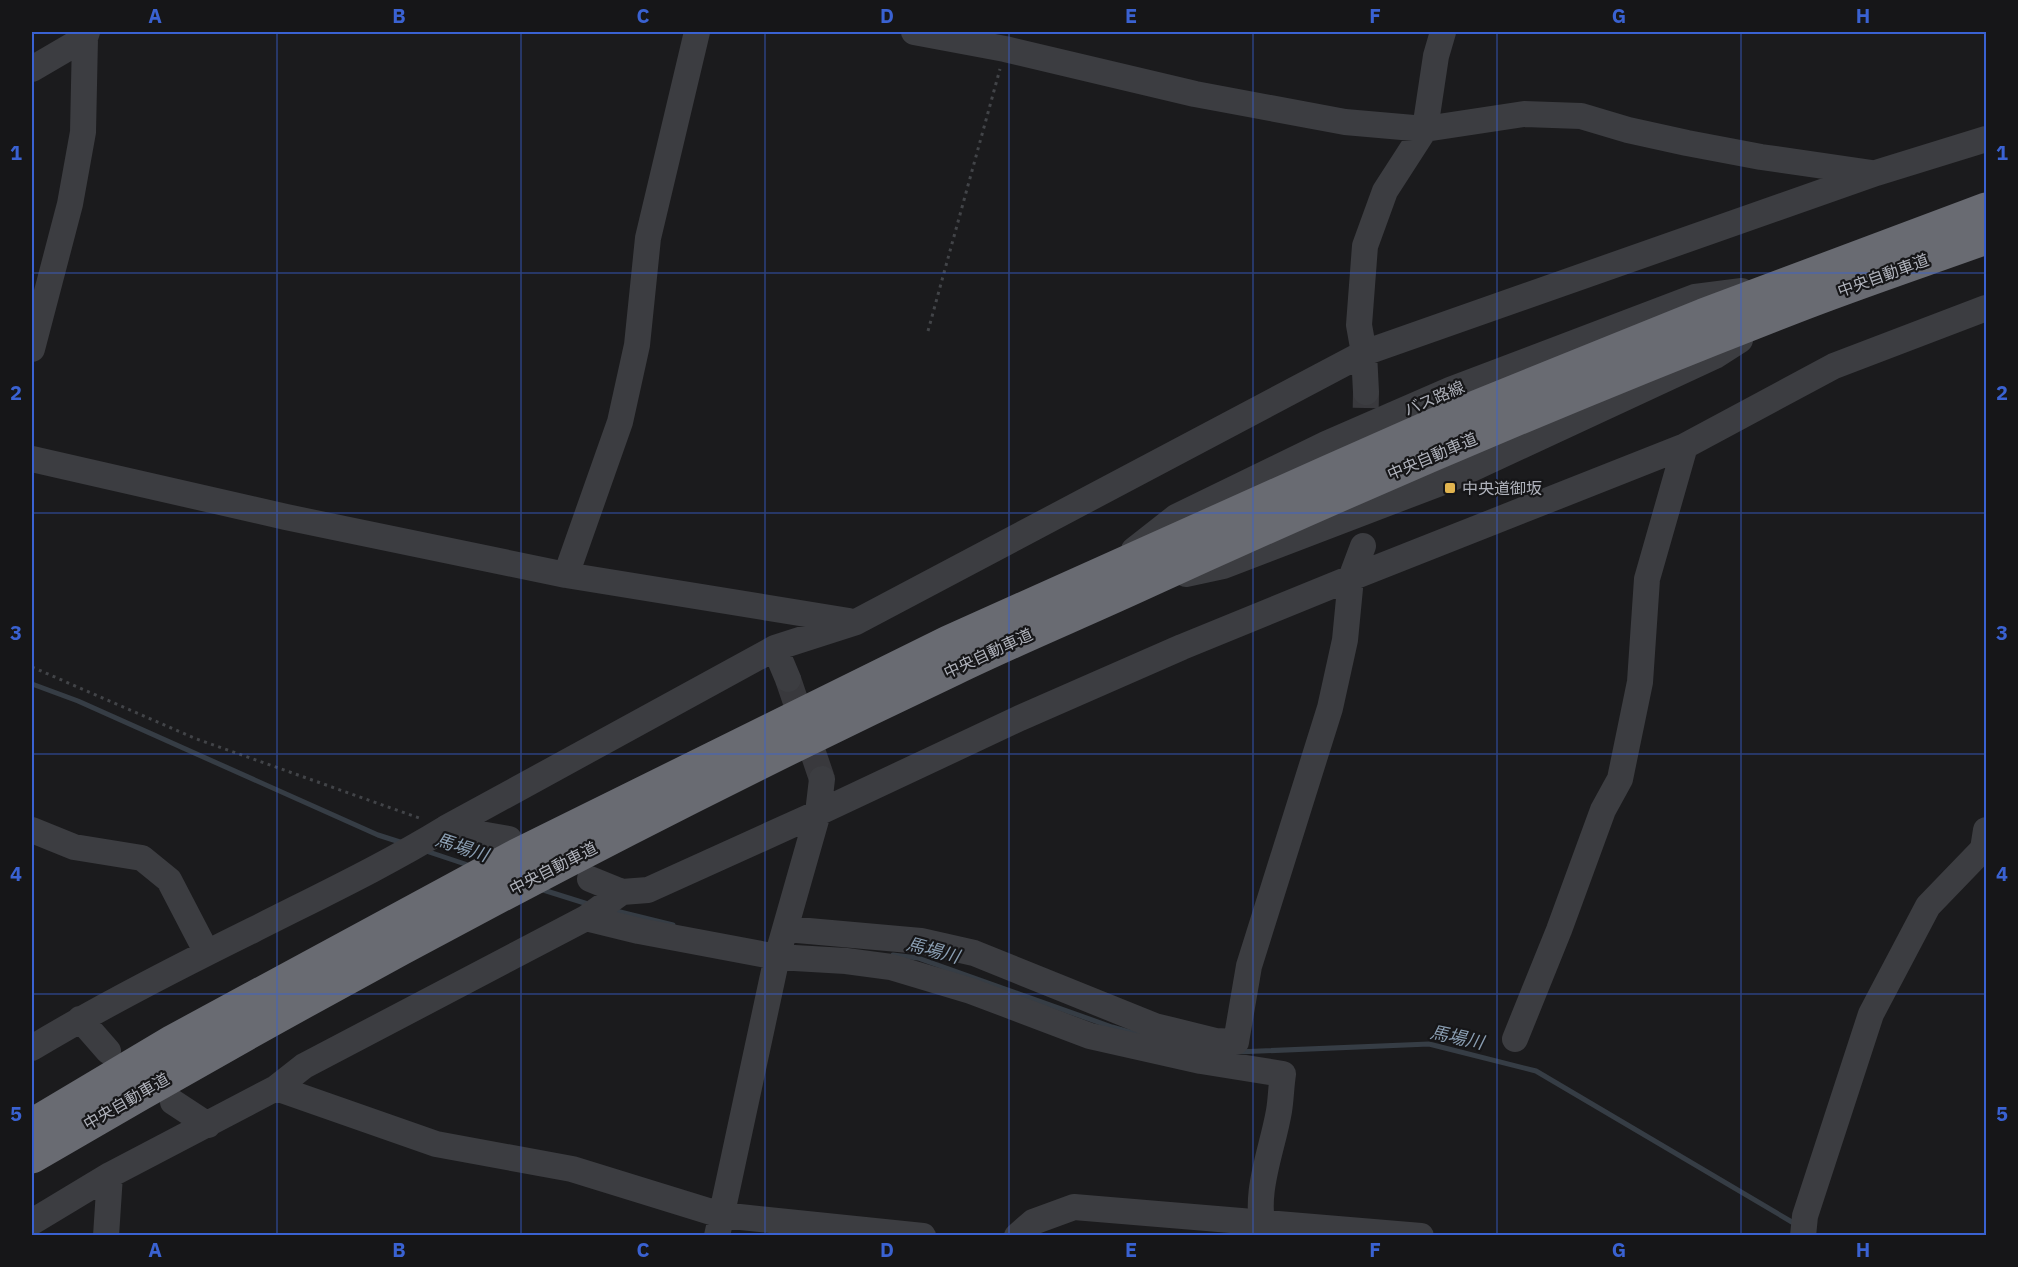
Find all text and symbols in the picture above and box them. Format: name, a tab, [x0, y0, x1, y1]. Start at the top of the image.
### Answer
text: A	[148, 2, 162, 29]
text: B	[392, 2, 406, 29]
text: C	[636, 2, 650, 29]
text: D	[880, 2, 894, 29]
text: E	[1125, 2, 1137, 29]
text: F	[1369, 2, 1381, 29]
text: G	[1612, 2, 1626, 29]
text: H	[1856, 2, 1870, 29]
text: 1	[10, 139, 22, 166]
text: 1	[1996, 139, 2008, 166]
street label: 中央自動車道	[1834, 249, 1932, 301]
street label: バス路線	[1401, 376, 1467, 420]
text: 2	[10, 379, 22, 406]
text: 2	[1996, 379, 2008, 406]
street label: 中央自動車道	[1384, 428, 1480, 484]
place label: 中央道御坂	[1462, 478, 1542, 498]
marker: 中央道御坂	[1443, 481, 1457, 495]
text: 3	[10, 619, 22, 646]
text: 3	[1996, 619, 2008, 646]
street label: 中央自動車道	[940, 624, 1036, 682]
water label: 馬場川	[433, 828, 493, 867]
street label: 中央自動車道	[506, 837, 600, 899]
text: 4	[10, 860, 22, 887]
text: 4	[1996, 860, 2008, 887]
water label: 馬場川	[904, 932, 964, 969]
water label: 馬場川	[1428, 1020, 1488, 1054]
street label: 中央自動車道	[79, 1068, 173, 1134]
text: 5	[10, 1100, 22, 1127]
text: 5	[1996, 1100, 2008, 1127]
text: A	[148, 1236, 162, 1263]
text: B	[392, 1236, 406, 1263]
text: C	[636, 1236, 650, 1263]
text: D	[880, 1236, 894, 1263]
text: E	[1125, 1236, 1137, 1263]
text: F	[1369, 1236, 1381, 1263]
text: G	[1612, 1236, 1626, 1263]
text: H	[1856, 1236, 1870, 1263]

